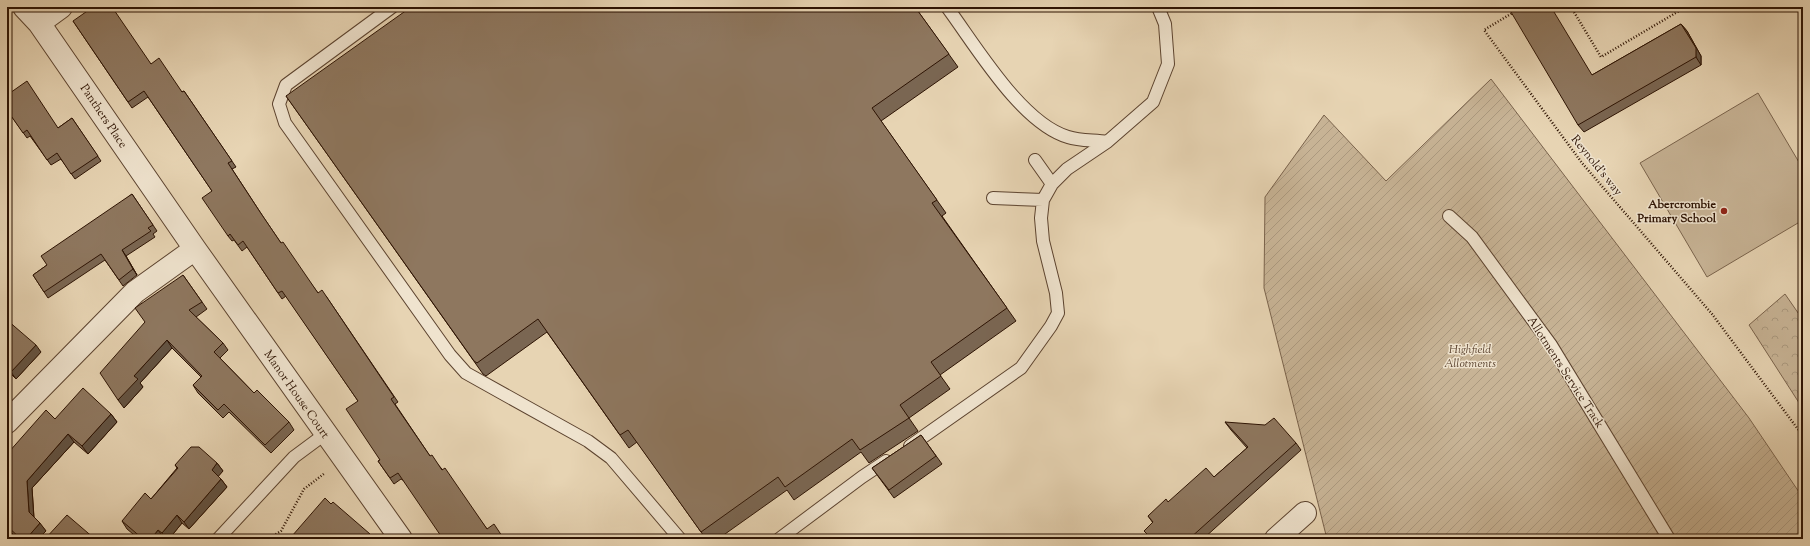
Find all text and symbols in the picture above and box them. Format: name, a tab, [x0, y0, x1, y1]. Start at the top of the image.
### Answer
street label: Panthers Place	[75, 81, 132, 153]
street label: Reynold's way	[1566, 131, 1626, 200]
place label: Abercrombie Primary School	[1636, 196, 1717, 228]
marker: Abercrombie Primary School	[1719, 206, 1729, 216]
street label: Allotments Service Track	[1522, 313, 1608, 432]
park label: Highfield Allotments	[1444, 341, 1496, 373]
street label: Manor House Court	[259, 347, 333, 442]

